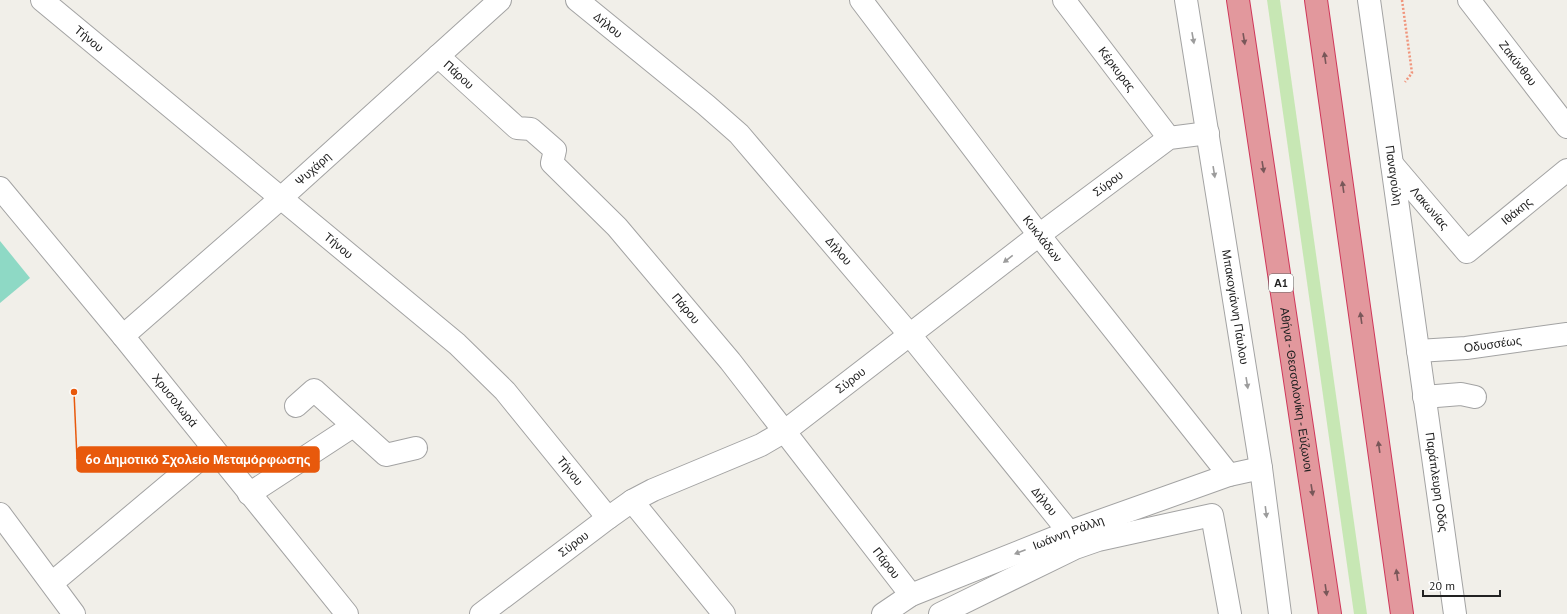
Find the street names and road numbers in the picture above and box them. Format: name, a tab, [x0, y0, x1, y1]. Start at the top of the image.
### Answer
street label: Δήλου	[591, 9, 626, 41]
street label: Τήνου	[72, 22, 107, 55]
street label: Ζακύνθου	[1496, 38, 1540, 89]
street label: Κέρκυρας	[1095, 44, 1139, 94]
street label: Πάρου	[441, 57, 477, 92]
street label: Παναγούλη	[1382, 144, 1406, 206]
street label: Ψυχάρη	[292, 149, 334, 189]
street label: Σύρου	[1090, 167, 1126, 199]
street label: Λακωνίας	[1408, 183, 1453, 232]
street label: Ιθάκης	[1498, 194, 1535, 228]
street label: Κυκλάδων	[1020, 212, 1066, 265]
street label: Τήνου	[321, 229, 356, 262]
street label: Δήλου	[823, 233, 855, 268]
street label: Μπακογιάννη Πάυλου	[1219, 248, 1252, 366]
road number: Α1	[1269, 274, 1293, 292]
street label: Πάρου	[669, 290, 703, 327]
street label: Αθήνα - Θεσσαλονίκη - Εύζωνοι	[1277, 306, 1317, 473]
street label: Οδυσσέως	[1463, 332, 1523, 355]
street label: Σύρου	[832, 364, 868, 396]
street label: Χρυσολωρά	[149, 370, 201, 430]
street label: Παράπλευρη Οδός	[1423, 431, 1451, 533]
street label: Τήνου	[554, 453, 586, 488]
street label: Δήλου	[1029, 484, 1061, 518]
street label: Ιωάννη Ράλλη	[1030, 512, 1106, 553]
street label: Σύρου	[555, 527, 591, 560]
street label: Πάρου	[870, 544, 903, 581]

